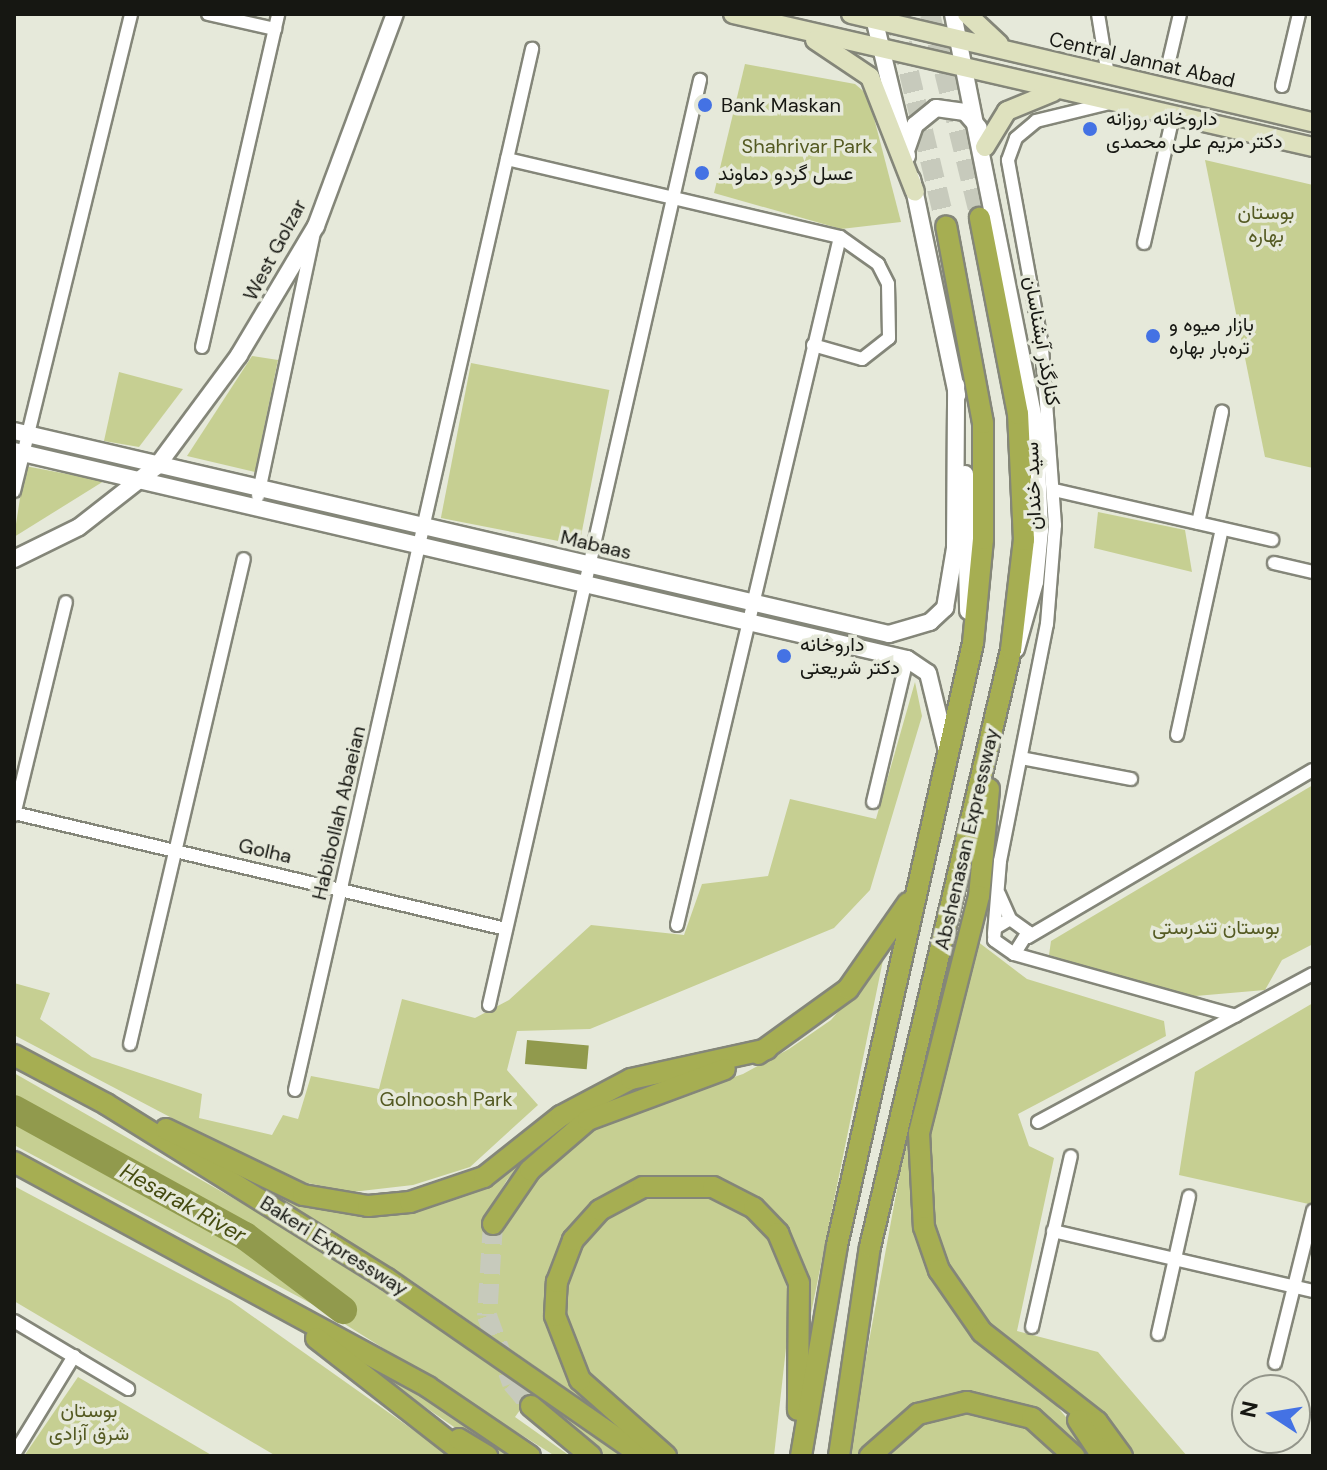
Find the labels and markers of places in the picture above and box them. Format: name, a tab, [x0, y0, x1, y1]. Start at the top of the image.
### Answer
place label: Bank Maskan	[721, 93, 841, 117]
marker: Bank Maskan	[696, 96, 714, 114]
place label: داروخانه روزانه دکتر مریم علی محمدی	[1106, 106, 1283, 153]
marker: داروخانه روزانه دکتر مریم علی محمدی	[1081, 120, 1099, 138]
place label: عسل گردو دماوند	[718, 161, 854, 185]
marker: عسل گردو دماوند	[693, 164, 711, 182]
place label: بازار میوه و تره‌بار بهاره	[1169, 312, 1254, 359]
marker: بازار میوه و تره‌بار بهاره	[1144, 327, 1162, 345]
place label: داروخانه دکتر شریعتی	[800, 632, 900, 679]
marker: داروخانه دکتر شریعتی	[775, 647, 793, 665]

